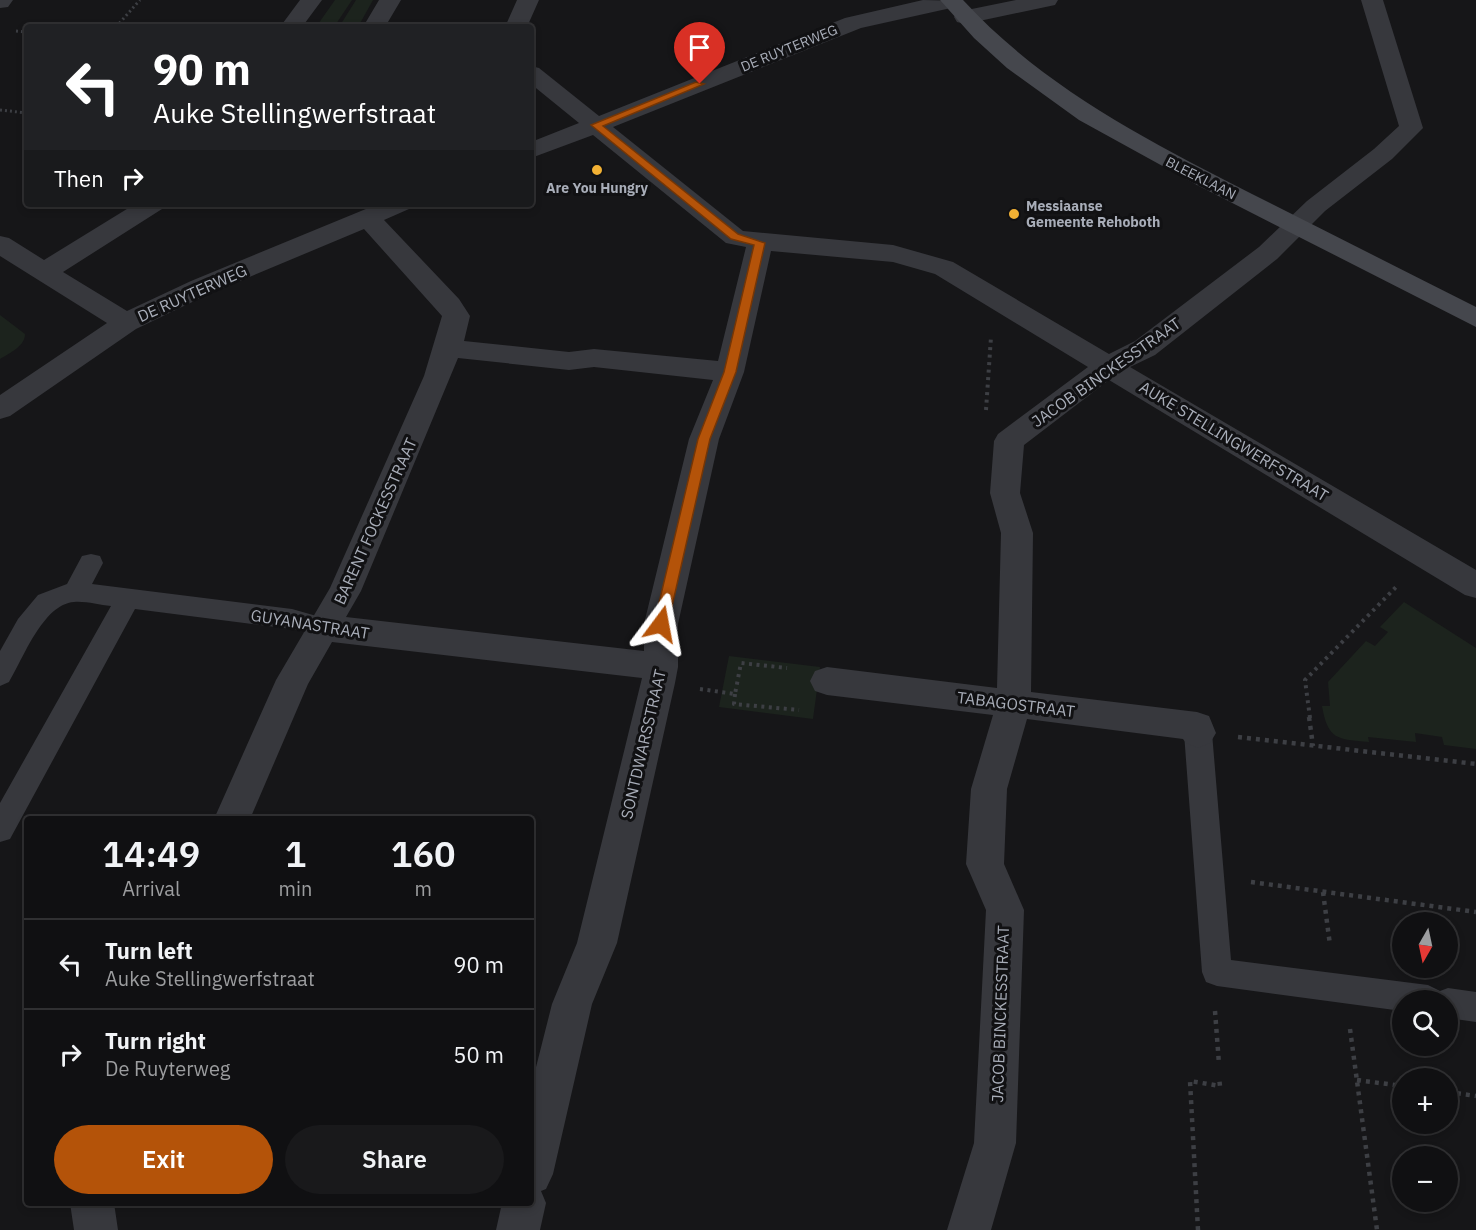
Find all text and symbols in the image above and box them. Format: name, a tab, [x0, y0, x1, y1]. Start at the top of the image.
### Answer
street label: DE RUYTERWEG	[738, 20, 840, 76]
pin	[674, 22, 725, 84]
icon: arrive	[683, 31, 716, 64]
text: 90 m	[153, 42, 251, 97]
icon: left	[54, 48, 132, 126]
text: Auke Stellingwerfstraat	[153, 95, 436, 130]
street label: BLEEKLAAN	[1163, 153, 1239, 203]
icon: right	[116, 162, 149, 195]
marker: Are You Hungry	[590, 163, 604, 177]
text: Then	[54, 164, 104, 193]
place label: Are You Hungry	[546, 179, 648, 197]
place label: Messiaanse Gemeente Rehoboth	[1026, 197, 1160, 231]
marker: Messiaanse Gemeente Rehoboth	[1007, 207, 1021, 221]
street label: DE RUYTERWEG	[134, 260, 250, 326]
street label: JACOB BINCKESSTRAAT	[1028, 313, 1184, 431]
street label: AUKE STELLINGWERFSTRAAT	[1136, 377, 1332, 505]
street label: BARENT FOCKESSTRAAT	[329, 435, 421, 607]
position arrow	[629, 592, 693, 656]
street label: GUYANASTRAAT	[249, 605, 371, 643]
street label: SONTDWARSSTRAAT	[616, 667, 670, 821]
street label: TABAGOSTRAAT	[956, 687, 1076, 721]
text: 14:49	[102, 830, 200, 877]
text: 1	[285, 830, 306, 877]
text: 160	[391, 830, 456, 877]
text: Arrival	[122, 875, 180, 902]
text: min	[279, 875, 312, 902]
text: m	[414, 875, 432, 902]
north arrow	[1392, 912, 1458, 978]
map controls	[1392, 912, 1458, 1212]
street label: JACOB BINCKESSTRAAT	[987, 925, 1013, 1103]
text: Turn left	[105, 936, 193, 965]
icon: left	[54, 948, 87, 981]
text: 90 m	[453, 950, 504, 979]
text: Auke Stellingwerfstraat	[105, 965, 315, 992]
button: search	[1392, 990, 1458, 1056]
text: Turn right	[105, 1026, 206, 1055]
icon: right	[54, 1038, 87, 1071]
text: 50 m	[453, 1040, 504, 1069]
text: De Ruyterweg	[105, 1055, 230, 1082]
button: +	[1392, 1068, 1458, 1134]
button: Exit	[54, 1125, 273, 1194]
button: Share	[285, 1125, 504, 1194]
button: −	[1392, 1146, 1458, 1212]

